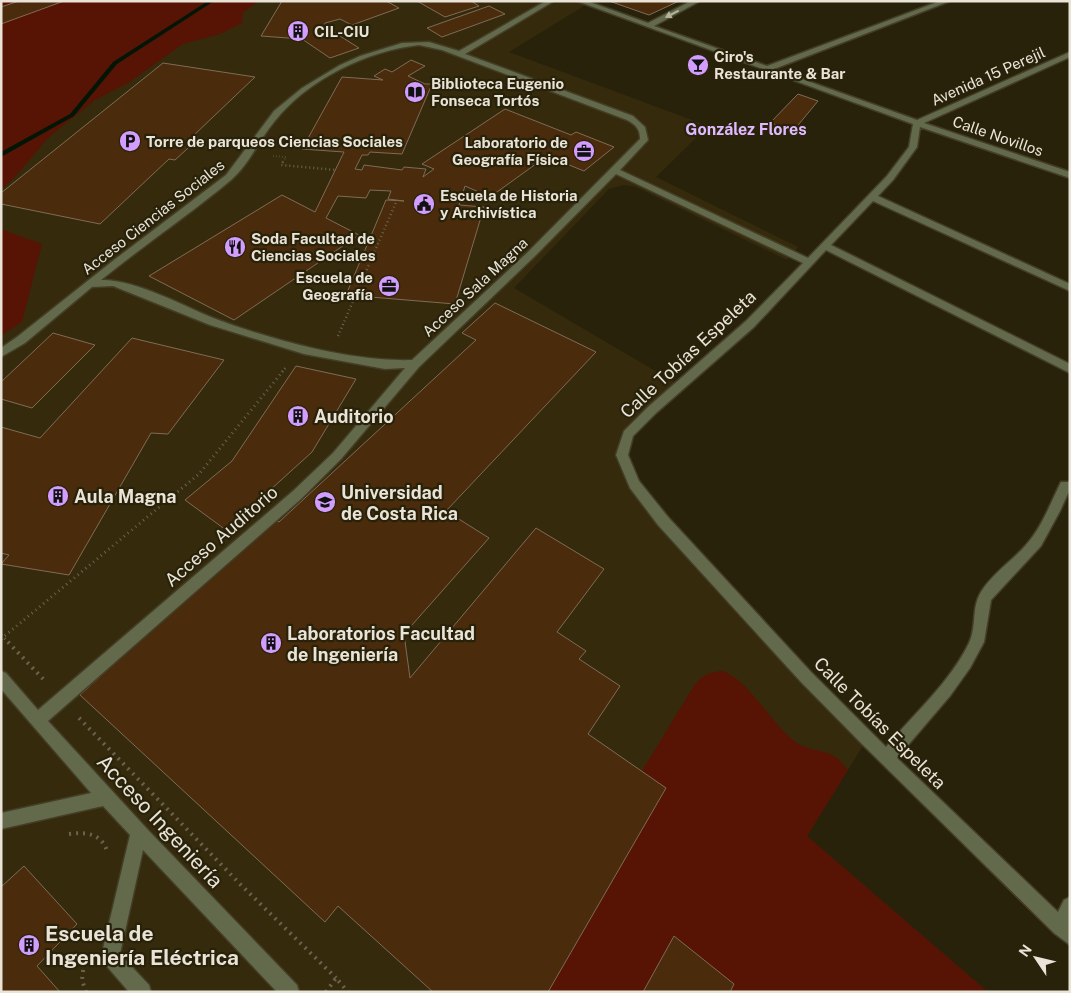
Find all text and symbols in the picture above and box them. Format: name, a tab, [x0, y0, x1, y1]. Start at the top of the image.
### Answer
one-way arrow	[665, 10, 680, 18]
building icon: CIL-CIU	[286, 19, 310, 43]
place label: CIL-CIU	[314, 23, 369, 40]
street label: Avenida 15 Perejil	[928, 43, 1048, 109]
place label: Ciro's Restaurante & Bar	[714, 48, 846, 82]
bar icon: Ciro's Restaurante & Bar	[686, 53, 710, 77]
place label: Biblioteca Eugenio Fonseca Tortós	[431, 75, 564, 109]
library icon: Biblioteca Eugenio Fonseca Tortós	[403, 80, 427, 104]
street label: Calle Novillos	[951, 113, 1045, 159]
district label: González Flores	[685, 120, 807, 139]
parking icon: Torre de parqueos Ciencias Sociales	[118, 129, 142, 153]
place label: Torre de parqueos Ciencias Sociales	[146, 133, 403, 150]
place label: Laboratorio de Geografía Física	[452, 134, 568, 168]
office icon: Laboratorio de Geografía Física	[572, 139, 596, 163]
street label: Acceso Ciencias Sociales	[78, 156, 228, 278]
place label: Escuela de Historia y Archivística	[440, 187, 578, 221]
public building icon: Escuela de Historia y Archivística	[412, 192, 436, 216]
place label: Soda Facultad de Ciencias Sociales	[251, 230, 376, 264]
street label: Acceso Sala Magna	[419, 234, 531, 340]
restaurant icon: Soda Facultad de Ciencias Sociales	[223, 235, 247, 259]
place label: Escuela de Geografía	[296, 269, 373, 303]
office icon: Escuela de Geografía	[377, 274, 401, 298]
street label: Calle Tobías Espeleta	[616, 286, 760, 422]
building icon: Auditorio	[286, 404, 310, 428]
place label: Auditorio	[314, 406, 394, 427]
street label: Acceso Auditorio	[160, 481, 282, 591]
place label: Universidad de Costa Rica	[341, 482, 458, 524]
building icon: Aula Magna	[46, 484, 70, 508]
place label: Aula Magna	[74, 486, 177, 507]
school or university icon: Universidad de Costa Rica	[313, 490, 337, 514]
place label: Laboratorios Facultad de Ingeniería	[287, 623, 475, 665]
building icon: Laboratorios Facultad de Ingeniería	[259, 631, 283, 655]
street label: Calle Tobías Espeleta	[810, 653, 950, 793]
street label: Acceso Ingeniería	[92, 749, 228, 893]
place label: Escuela de Ingeniería Eléctrica	[45, 921, 239, 970]
building icon: Escuela de Ingeniería Eléctrica	[17, 933, 41, 957]
north arrow	[1011, 933, 1061, 983]
text: N	[1016, 941, 1035, 960]

